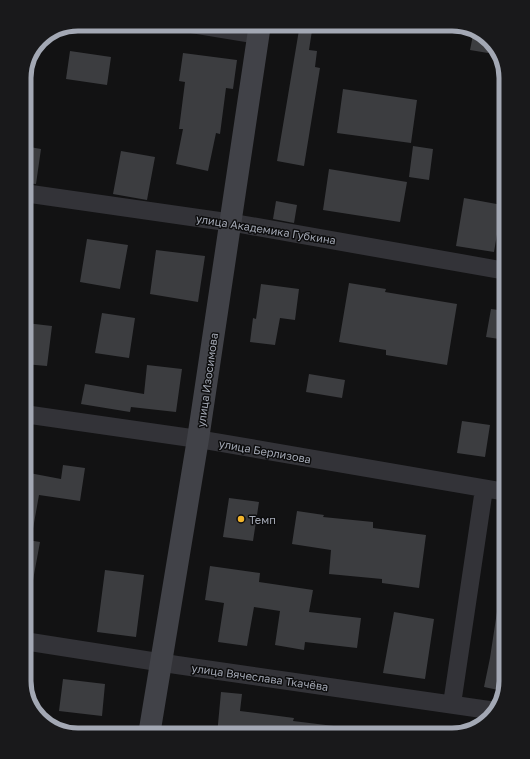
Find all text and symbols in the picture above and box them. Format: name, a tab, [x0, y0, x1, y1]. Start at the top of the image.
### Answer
street label: улица Академика Губкина	[195, 212, 337, 246]
street label: улица Изосимова	[194, 332, 220, 428]
street label: улица Берлизова	[218, 436, 312, 466]
place label: Темп	[249, 513, 276, 526]
marker: Темп	[236, 514, 246, 524]
street label: улица Вячеслава Ткачёва	[191, 661, 329, 693]

